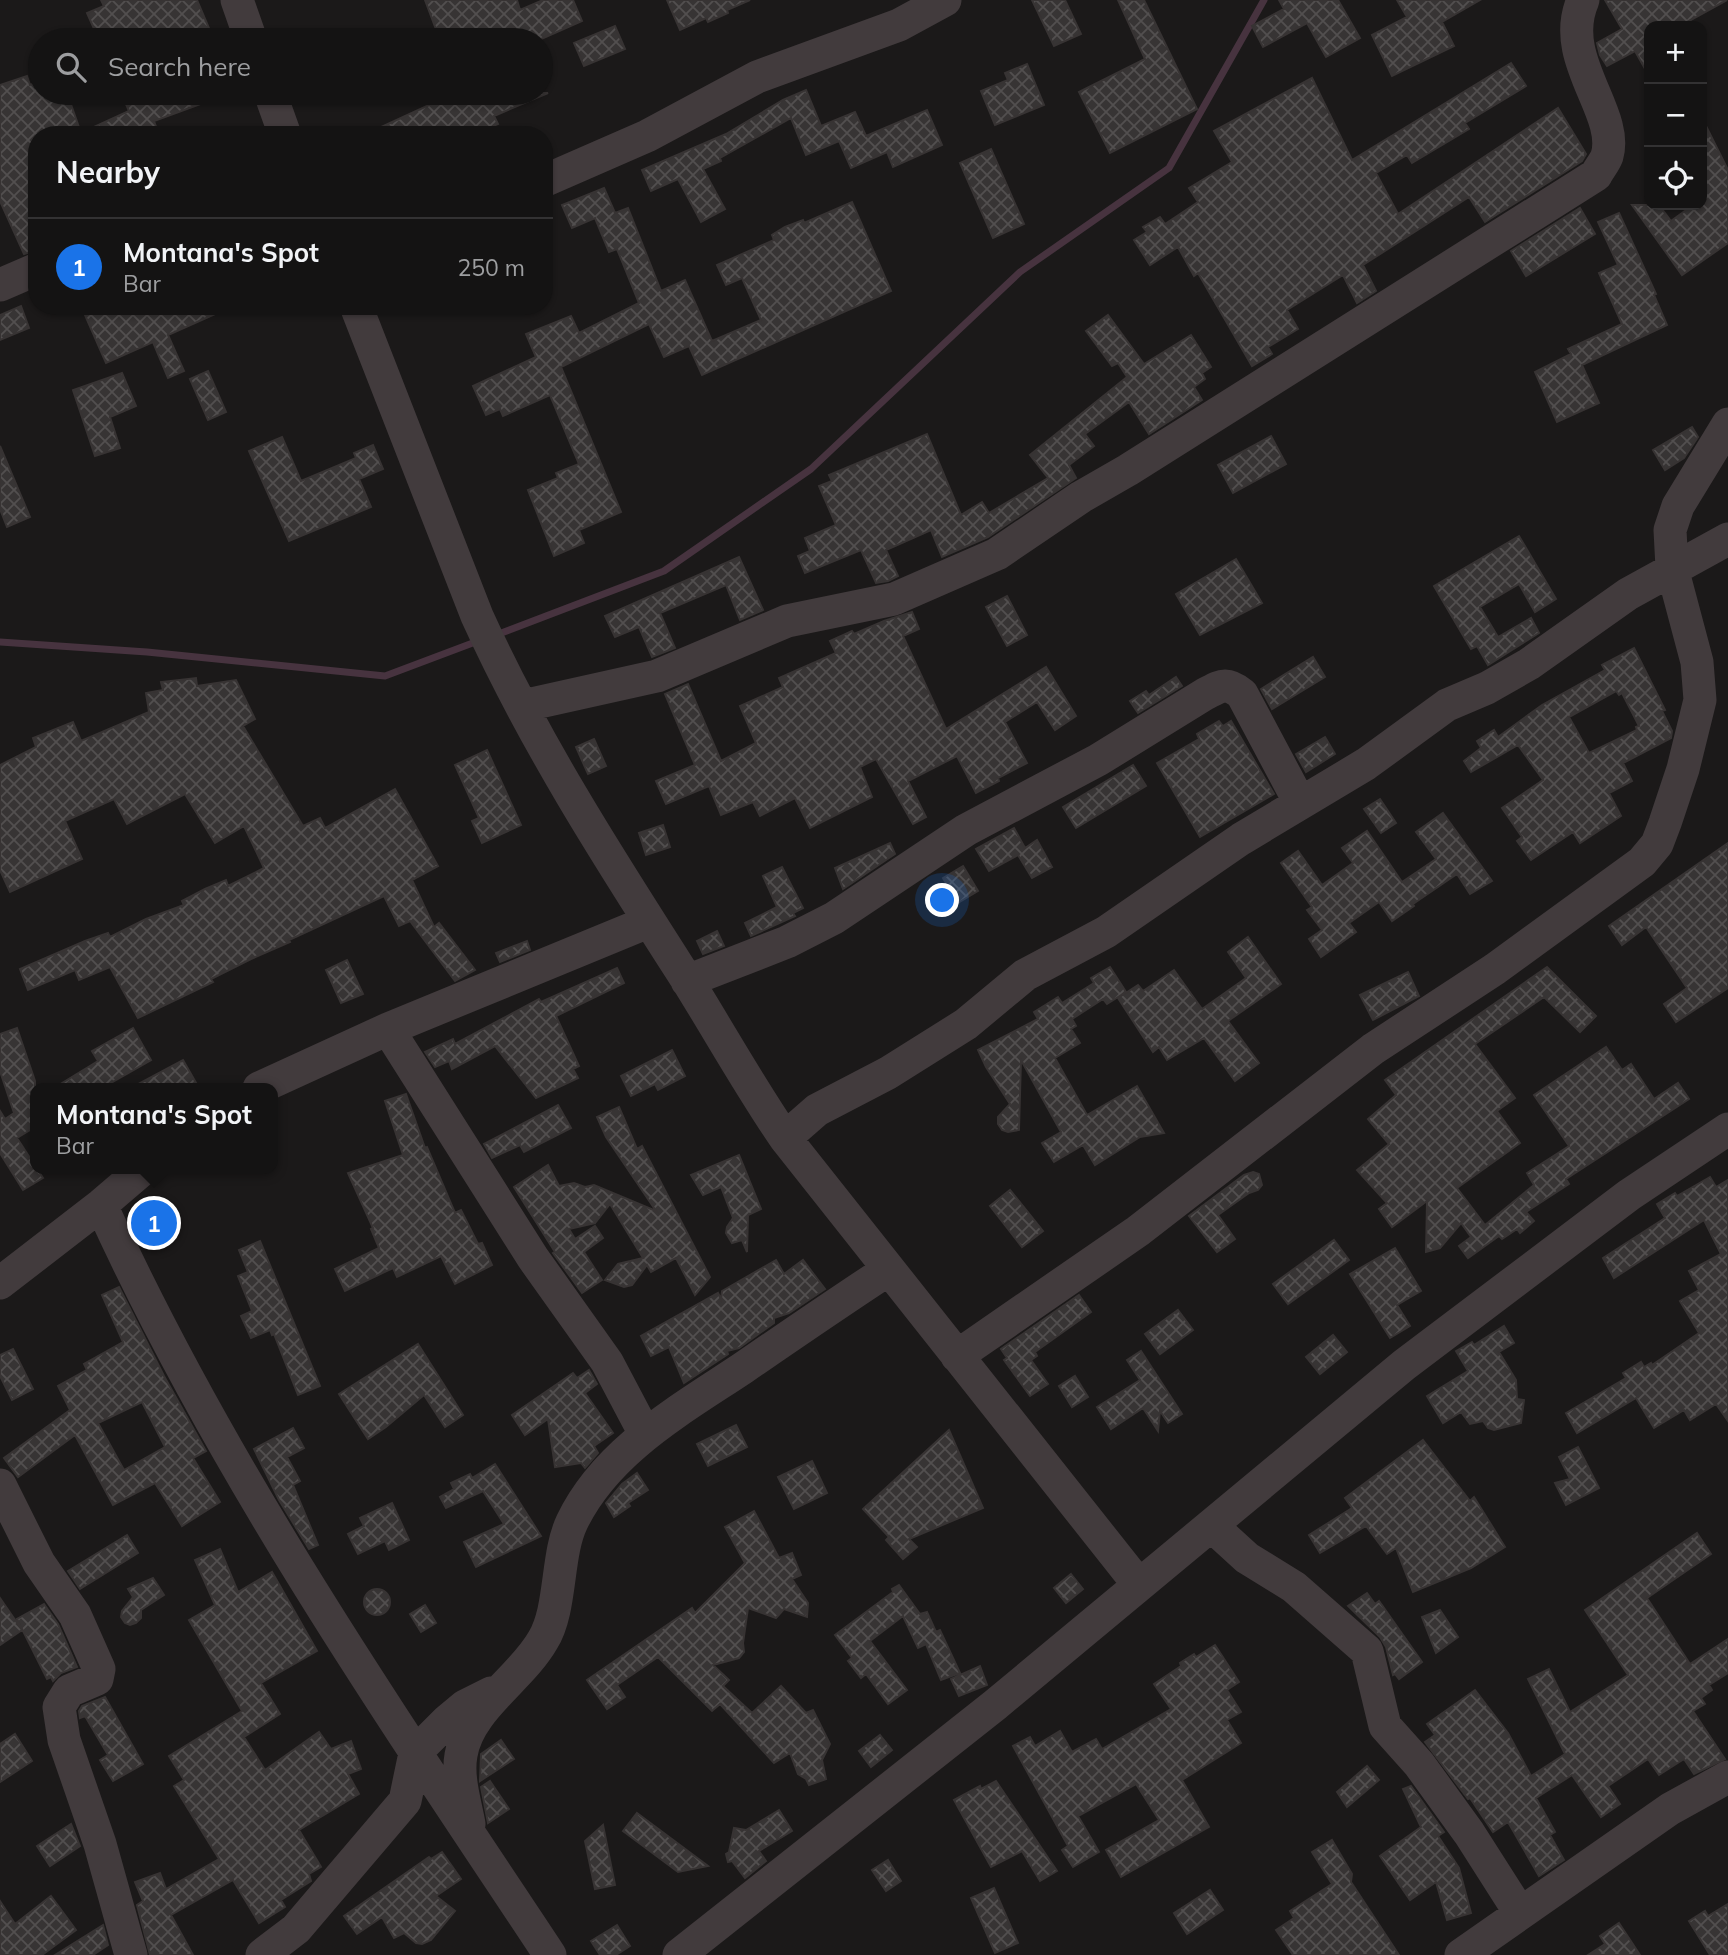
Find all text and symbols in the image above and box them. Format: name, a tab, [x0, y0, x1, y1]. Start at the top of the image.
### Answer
map controls	[1644, 21, 1707, 210]
button: +	[1644, 21, 1707, 84]
search box	[28, 28, 553, 105]
icon: search	[52, 48, 90, 86]
text: Search here	[108, 50, 251, 83]
button: −	[1644, 84, 1707, 147]
button: locate	[1644, 147, 1707, 210]
text: Nearby	[56, 153, 160, 191]
text: Montana's Spot	[123, 236, 319, 269]
text: 1	[72, 253, 86, 282]
text: 250 m	[457, 253, 525, 282]
text: Bar	[123, 269, 161, 298]
your location	[925, 883, 959, 917]
popup	[30, 1083, 278, 1174]
text: Montana's Spot	[56, 1098, 252, 1131]
text: Bar	[56, 1131, 94, 1160]
pin: 1	[131, 1197, 177, 1249]

